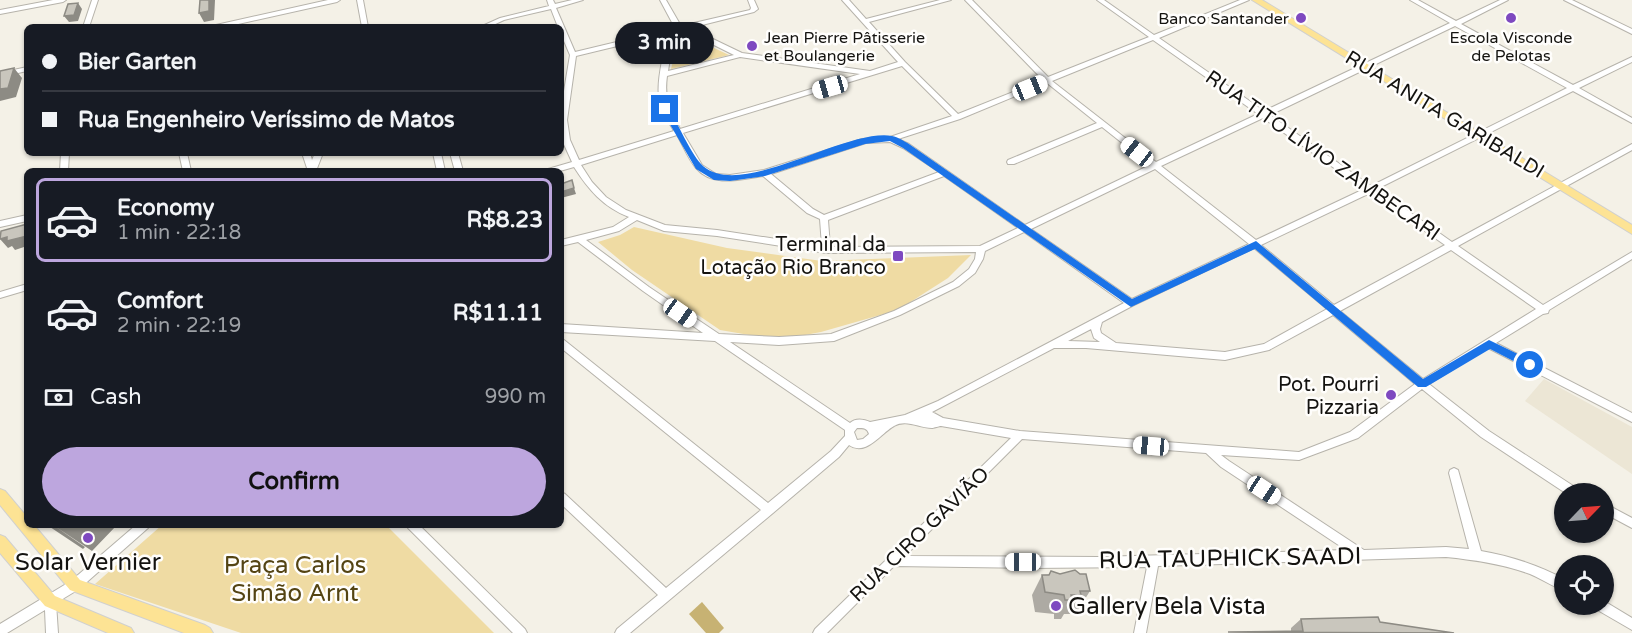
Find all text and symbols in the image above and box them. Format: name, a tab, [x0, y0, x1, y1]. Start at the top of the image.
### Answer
place label: Banco Santander	[1158, 9, 1290, 29]
marker: Banco Santander	[1294, 11, 1308, 25]
marker: Escola Visconde de Pelotas	[1504, 11, 1518, 25]
callout: 3 min	[616, 22, 714, 64]
place label: Jean Pierre Pâtisserie et Boulangerie	[764, 28, 925, 66]
place label: Escola Visconde de Pelotas	[1450, 28, 1572, 66]
text: 3 min	[638, 31, 691, 55]
marker: Jean Pierre Pâtisserie et Boulangerie	[745, 39, 759, 53]
street label: RUA ANITA GARIBALDI	[1341, 46, 1548, 184]
text: Bier Garten	[78, 49, 197, 75]
street label: RUA TITO LÍVIO ZAMBECARI	[1201, 65, 1445, 246]
car	[810, 73, 850, 101]
car	[1010, 73, 1050, 103]
route end	[651, 95, 678, 122]
text: Rua Engenheiro Veríssimo de Matos	[78, 107, 455, 133]
car	[1117, 134, 1157, 170]
icon: car	[45, 193, 99, 247]
text: Economy	[117, 195, 214, 221]
text: R$8.23	[467, 207, 543, 233]
text: 1 min · 22:18	[117, 221, 241, 245]
place label: Terminal da Lotação Rio Branco	[700, 233, 886, 280]
marker: Terminal da Lotação Rio Branco	[891, 249, 905, 263]
icon: car	[45, 286, 99, 340]
text: Comfort	[117, 288, 203, 314]
car	[660, 295, 700, 331]
text: R$11.11	[453, 300, 543, 326]
text: 2 min · 22:19	[117, 314, 241, 338]
route start	[1516, 351, 1543, 378]
place label: Pot. Pourri Pizzaria	[1278, 373, 1379, 420]
icon: cash	[42, 381, 75, 414]
text: Cash	[90, 384, 142, 410]
text: 990 m	[485, 385, 546, 409]
marker: Pot. Pourri Pizzaria	[1384, 388, 1398, 402]
car	[1132, 435, 1170, 457]
button: Confirm	[42, 447, 546, 516]
street label: RUA CIRO GAVIÃO	[844, 461, 994, 607]
car	[1244, 473, 1284, 507]
north arrow	[1554, 483, 1614, 543]
map controls	[1554, 483, 1614, 615]
marker: Solar Vernier	[81, 531, 95, 545]
street label: RUA TAUPHICK SAADI	[1098, 542, 1362, 575]
place label: Solar Vernier	[15, 548, 162, 577]
park label: Praça Carlos Simão Arnt	[224, 551, 366, 608]
car	[1005, 553, 1041, 571]
button: locate	[1554, 555, 1614, 615]
place label: Gallery Bela Vista	[1068, 592, 1266, 621]
marker: Gallery Bela Vista	[1049, 599, 1063, 613]

